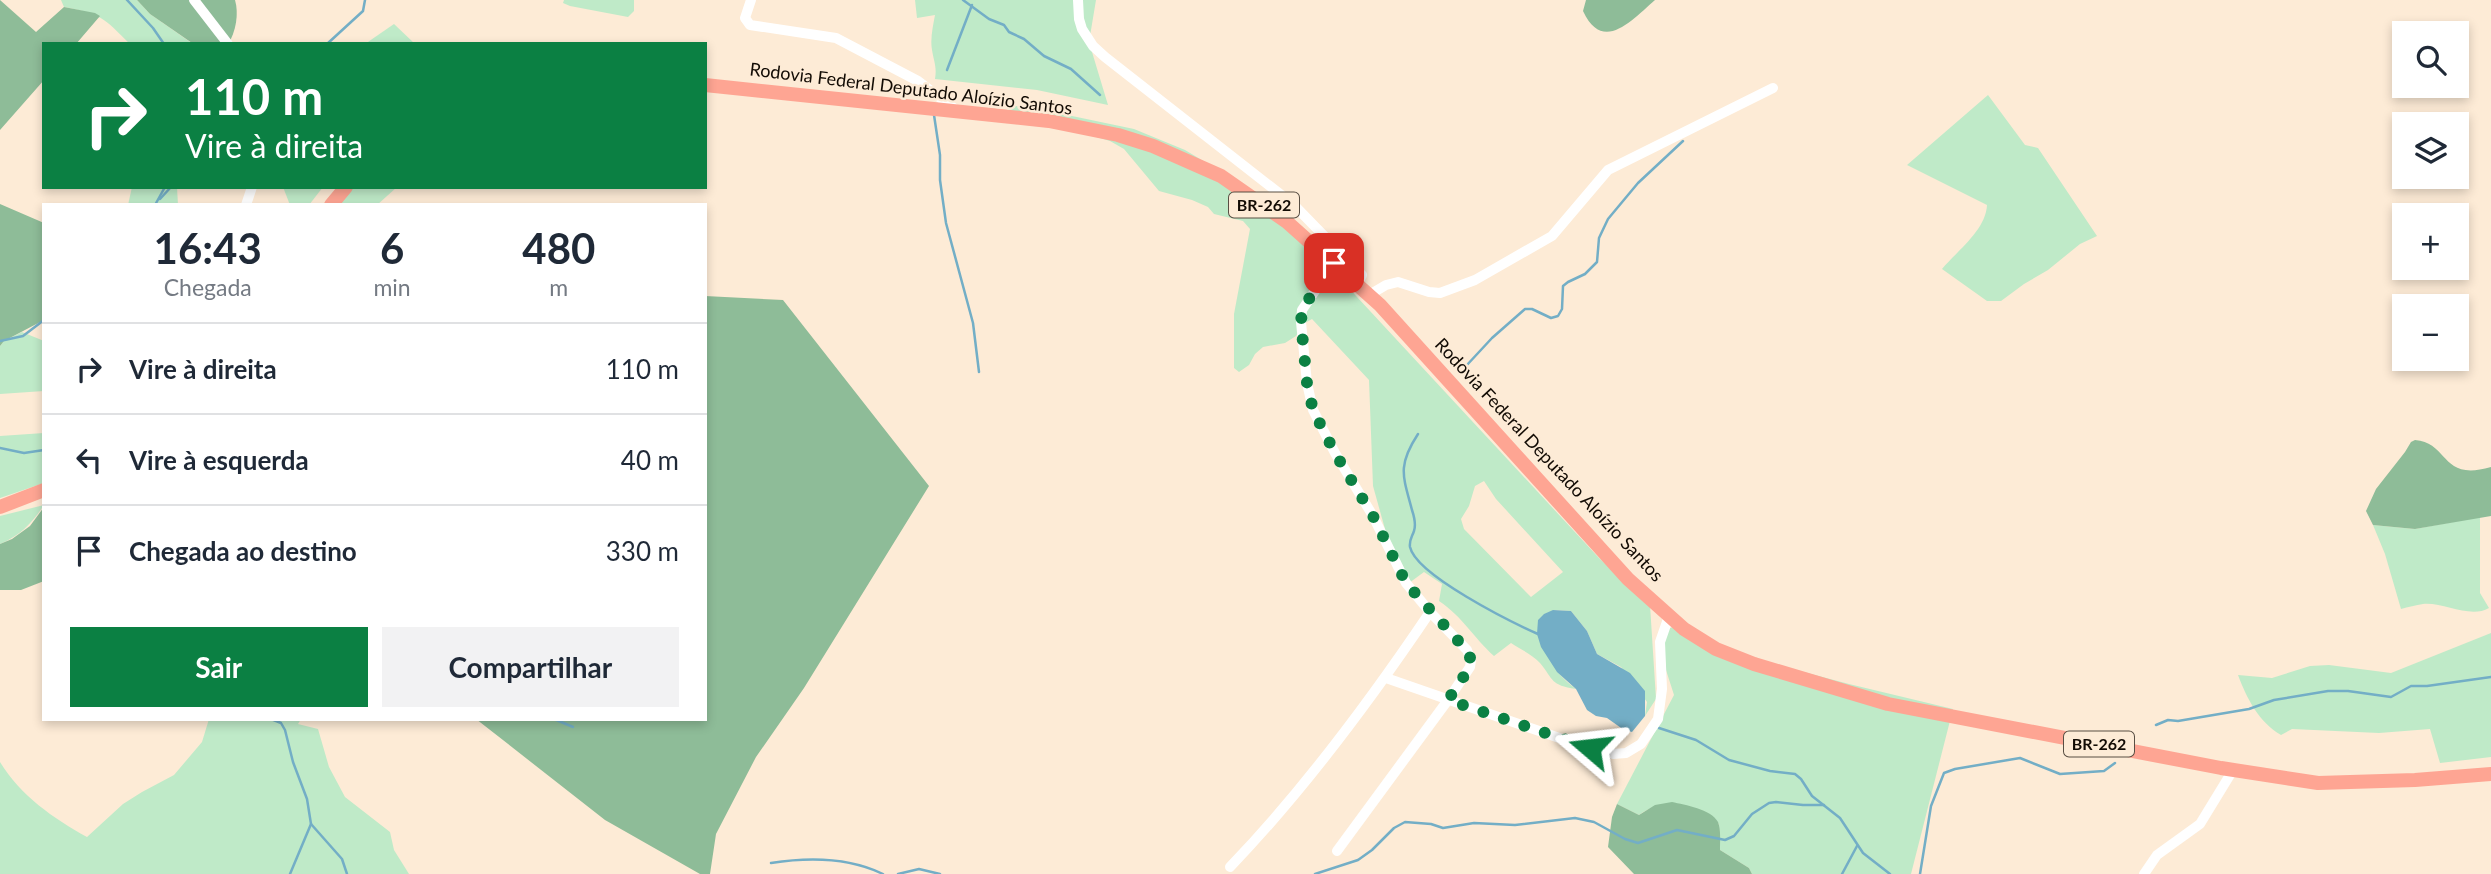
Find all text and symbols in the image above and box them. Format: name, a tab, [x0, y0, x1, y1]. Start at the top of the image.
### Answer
map controls	[2392, 21, 2469, 371]
button: search	[2392, 21, 2469, 98]
street label: Rodovia Federal Deputado Aloízio Santos	[749, 57, 1074, 119]
text: 110 m	[185, 67, 323, 125]
icon: right	[70, 70, 161, 161]
button: layers	[2392, 112, 2469, 189]
text: Vire à direita	[185, 126, 363, 165]
road number: BR-262	[1229, 192, 1299, 218]
button: +	[2392, 203, 2469, 280]
text: 16:43	[154, 223, 262, 273]
text: 6	[380, 223, 404, 273]
text: 480	[522, 223, 595, 273]
pin	[1304, 233, 1364, 293]
icon: arrive	[1315, 244, 1353, 282]
text: Chegada	[164, 273, 252, 301]
text: min	[373, 273, 411, 301]
text: m	[549, 273, 568, 301]
button: −	[2392, 294, 2469, 371]
street label: Rodovia Federal Deputado Aloízio Santos	[1431, 333, 1669, 586]
icon: right	[70, 350, 108, 388]
text: Vire à direita	[129, 353, 277, 385]
text: 110 m	[606, 353, 679, 385]
icon: left	[70, 441, 108, 479]
text: Vire à esquerda	[129, 444, 309, 476]
text: 40 m	[621, 444, 679, 476]
icon: arrive	[70, 532, 108, 570]
text: Chegada ao destino	[129, 535, 357, 567]
text: 330 m	[606, 535, 679, 567]
button: Sair	[70, 627, 368, 707]
button: Compartilhar	[382, 627, 679, 707]
position arrow	[1553, 711, 1627, 785]
road number: BR-262	[2064, 732, 2134, 757]

